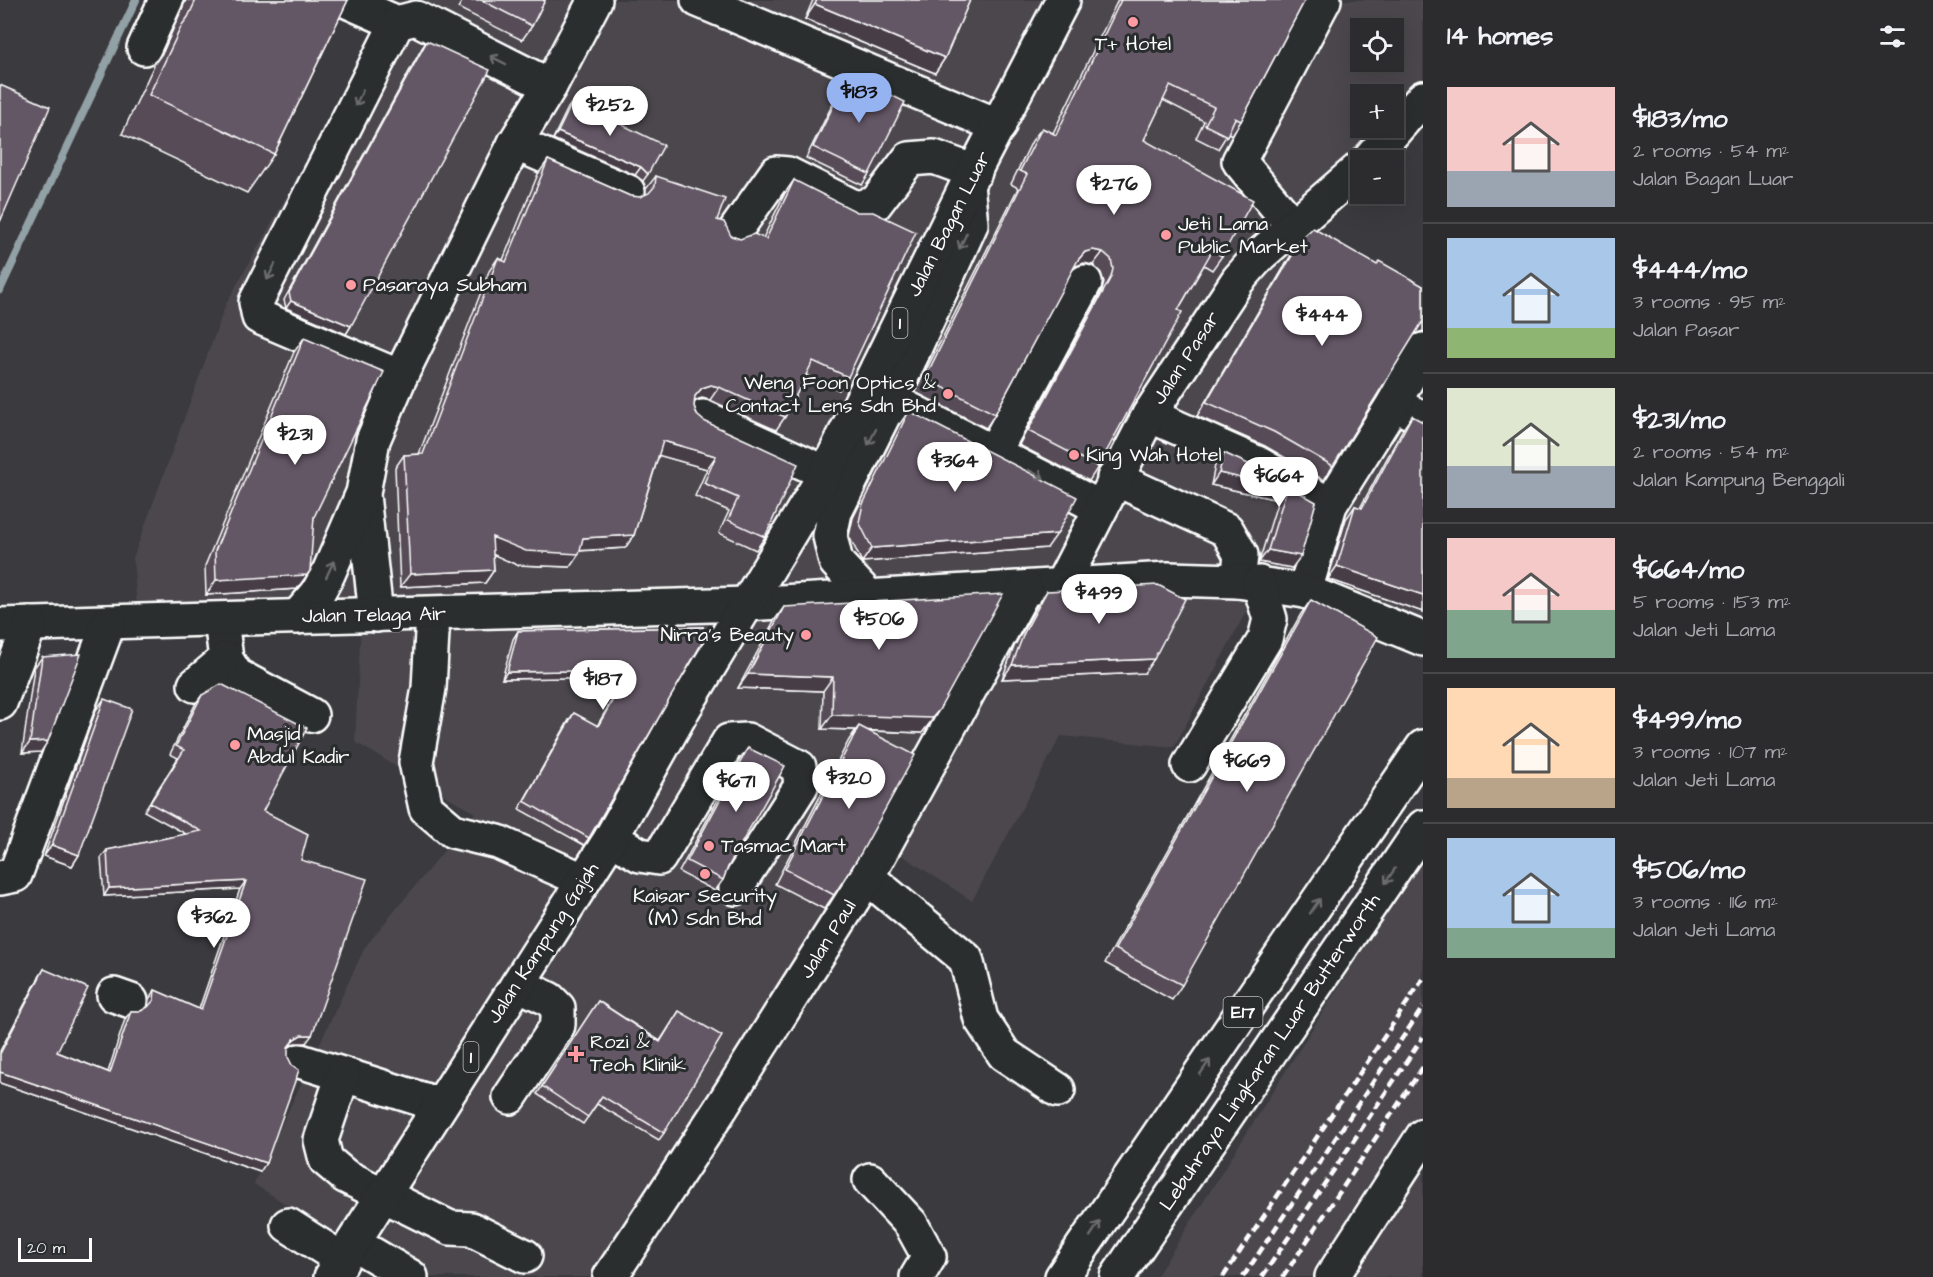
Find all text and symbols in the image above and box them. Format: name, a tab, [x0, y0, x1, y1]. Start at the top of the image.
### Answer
marker: T+ Hotel	[1126, 15, 1140, 29]
map controls	[1350, 18, 1404, 204]
button: locate	[1350, 18, 1404, 72]
text: 14 homes	[1447, 18, 1553, 54]
icon: filters	[1876, 20, 1909, 53]
place label: T+ Hotel	[1095, 30, 1171, 58]
one-way arrow	[489, 53, 507, 65]
pin: $183	[823, 73, 895, 124]
text: $183	[841, 78, 877, 106]
button: +	[1350, 84, 1404, 138]
pin: $252	[574, 86, 646, 137]
one-way arrow	[353, 89, 365, 106]
text: $252	[586, 91, 634, 119]
text: $183/mo	[1633, 101, 1728, 137]
icon: home	[1495, 111, 1567, 183]
text: 2 rooms · 54 m²	[1633, 137, 1789, 165]
street label: Jalan Bagan Luar	[900, 146, 999, 302]
button: −	[1350, 150, 1404, 204]
pin: $276	[1078, 165, 1150, 216]
text: Jalan Bagan Luar	[1633, 165, 1793, 193]
text: $276	[1090, 170, 1138, 198]
place label: Jeti Lama Public Market	[1178, 210, 1308, 261]
marker: Jeti Lama Public Market	[1159, 228, 1173, 242]
one-way arrow	[957, 232, 969, 250]
text: $444/mo	[1633, 252, 1747, 288]
icon: home	[1495, 262, 1567, 334]
one-way arrow	[265, 263, 277, 280]
place label: Pasaraya Subham	[363, 271, 527, 300]
marker: Pasaraya Subham	[344, 278, 358, 292]
text: 3 rooms · 95 m²	[1633, 288, 1786, 316]
pin: $444	[1286, 296, 1358, 347]
text: $444	[1296, 301, 1348, 329]
street label: Jalan Pasar	[1145, 306, 1227, 410]
road number: 1	[892, 308, 908, 338]
text: Jalan Pasar	[1633, 316, 1739, 344]
place label: Weng Foon Optics & Contact Lens Sdn Bhd	[725, 369, 937, 420]
marker: Weng Foon Optics & Contact Lens Sdn Bhd	[941, 387, 955, 401]
text: $231/mo	[1633, 402, 1726, 438]
icon: home	[1495, 412, 1567, 484]
pin: $231	[259, 415, 331, 466]
text: $231	[277, 420, 313, 448]
one-way arrow	[866, 428, 877, 446]
text: 2 rooms · 54 m²	[1633, 438, 1789, 466]
place label: King Wah Hotel	[1086, 441, 1222, 470]
pin: $364	[919, 442, 991, 493]
text: $364	[931, 447, 979, 475]
marker: King Wah Hotel	[1067, 448, 1081, 462]
pin: $664	[1243, 457, 1315, 508]
text: $664	[1254, 462, 1304, 490]
text: Jalan Kampung Benggali	[1633, 466, 1845, 494]
one-way arrow	[1027, 469, 1045, 481]
text: $664/mo	[1633, 552, 1744, 588]
one-way arrow	[324, 560, 336, 578]
icon: home	[1495, 562, 1567, 634]
pin: $499	[1063, 574, 1135, 625]
text: $499	[1075, 579, 1123, 607]
text: 5 rooms · 153 m²	[1633, 588, 1791, 616]
street label: Jalan Telaga Air	[302, 600, 446, 631]
pin: $506	[843, 600, 915, 651]
text: $506	[854, 605, 904, 633]
text: Jalan Jeti Lama	[1633, 616, 1775, 644]
place label: Nirra's Beauty	[660, 621, 794, 650]
marker: Nirra's Beauty	[799, 628, 813, 642]
pin: $187	[567, 660, 639, 711]
text: $187	[584, 665, 622, 693]
text: $499/mo	[1633, 702, 1741, 738]
icon: home	[1495, 712, 1567, 784]
place label: Masjid Abdul Kadir	[247, 720, 349, 771]
marker: Masjid Abdul Kadir	[228, 738, 242, 752]
text: 3 rooms · 107 m²	[1633, 738, 1788, 766]
pin: $669	[1211, 742, 1283, 793]
text: $669	[1223, 747, 1271, 775]
pin: $320	[813, 759, 885, 810]
pin: $671	[700, 762, 772, 813]
text: $320	[826, 764, 872, 792]
text: Jalan Jeti Lama	[1633, 766, 1775, 794]
text: $671	[717, 767, 755, 795]
place label: Tasmac Mart	[721, 832, 846, 860]
marker: Tasmac Mart	[702, 839, 716, 853]
text: $506/mo	[1633, 852, 1745, 888]
street label: Jalan Kampung Gajah	[480, 857, 607, 1030]
icon: home	[1495, 862, 1567, 934]
marker: Kaisar Security (M) Sdn Bhd	[698, 867, 712, 881]
one-way arrow	[1384, 867, 1396, 883]
place label: Kaisar Security (M) Sdn Bhd	[633, 882, 777, 933]
street label: Lebuhraya Lingkaran Luar Butterworth	[1153, 888, 1388, 1217]
text: 3 rooms · 116 m²	[1633, 888, 1778, 916]
street label: Jalan Paul	[793, 894, 863, 984]
pin: $362	[178, 898, 250, 949]
one-way arrow	[1309, 899, 1321, 915]
text: $362	[191, 903, 237, 931]
text: Jalan Jeti Lama	[1633, 916, 1775, 944]
road number: E17	[1224, 997, 1262, 1027]
place label: Rozi & Teoh Klinik	[590, 1028, 686, 1079]
road number: 1	[464, 1042, 478, 1072]
marker: Rozi & Teoh Klinik	[567, 1045, 585, 1063]
one-way arrow	[1199, 1060, 1211, 1076]
one-way arrow	[1089, 1221, 1101, 1237]
scale bar	[18, 1235, 92, 1262]
text: 20 m	[27, 1237, 65, 1259]

